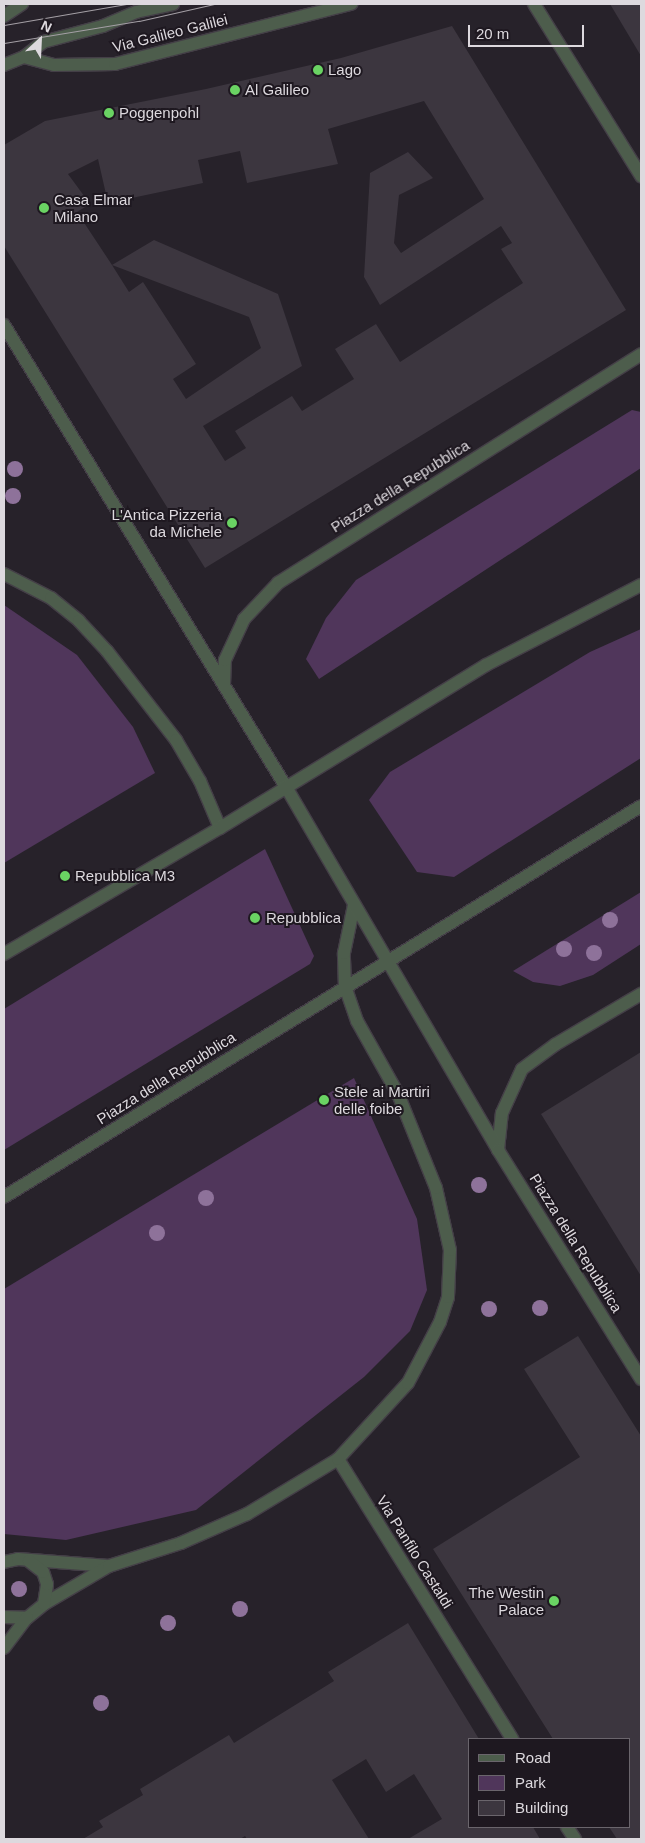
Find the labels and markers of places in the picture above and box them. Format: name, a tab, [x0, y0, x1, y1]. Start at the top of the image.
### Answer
place label: Lago	[328, 61, 361, 79]
marker: Lago	[312, 64, 324, 76]
place label: Al Galileo	[245, 81, 309, 99]
marker: Al Galileo	[229, 84, 241, 96]
place label: Poggenpohl	[119, 104, 199, 122]
marker: Poggenpohl	[103, 107, 115, 119]
place label: Casa Elmar Milano	[54, 190, 132, 225]
marker: Casa Elmar Milano	[38, 202, 50, 214]
place label: L'Antica Pizzeria da Michele	[112, 505, 222, 540]
marker: L'Antica Pizzeria da Michele	[226, 517, 238, 529]
place label: Repubblica M3	[75, 867, 175, 885]
marker: Repubblica M3	[59, 870, 71, 882]
place label: Repubblica	[266, 909, 341, 927]
marker: Repubblica	[248, 911, 262, 925]
place label: Stele ai Martiri delle foibe	[334, 1082, 430, 1117]
marker: Stele ai Martiri delle foibe	[318, 1094, 330, 1106]
place label: The Westin Palace	[468, 1583, 544, 1618]
marker: The Westin Palace	[548, 1595, 560, 1607]

